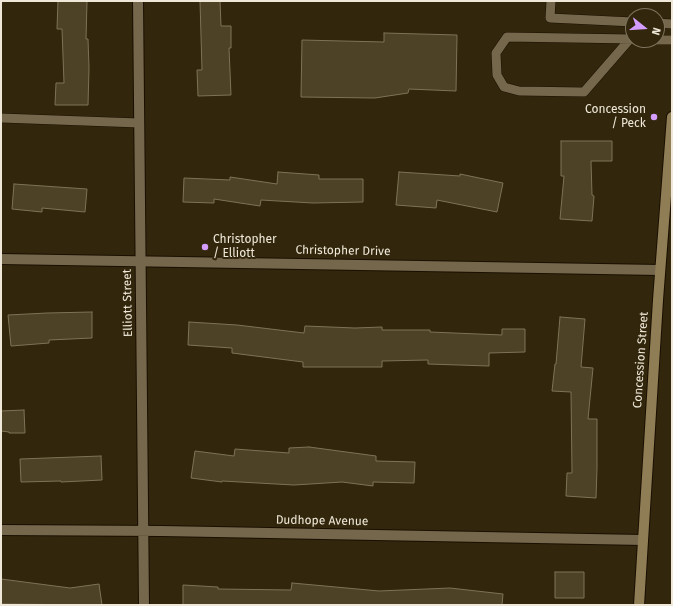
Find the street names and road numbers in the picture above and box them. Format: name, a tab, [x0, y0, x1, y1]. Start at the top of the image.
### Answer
street label: Christopher Drive	[295, 243, 391, 259]
street label: Elliott Street	[120, 269, 136, 337]
street label: Concession Street	[630, 311, 652, 409]
street label: Dudhope Avenue	[276, 513, 368, 529]

